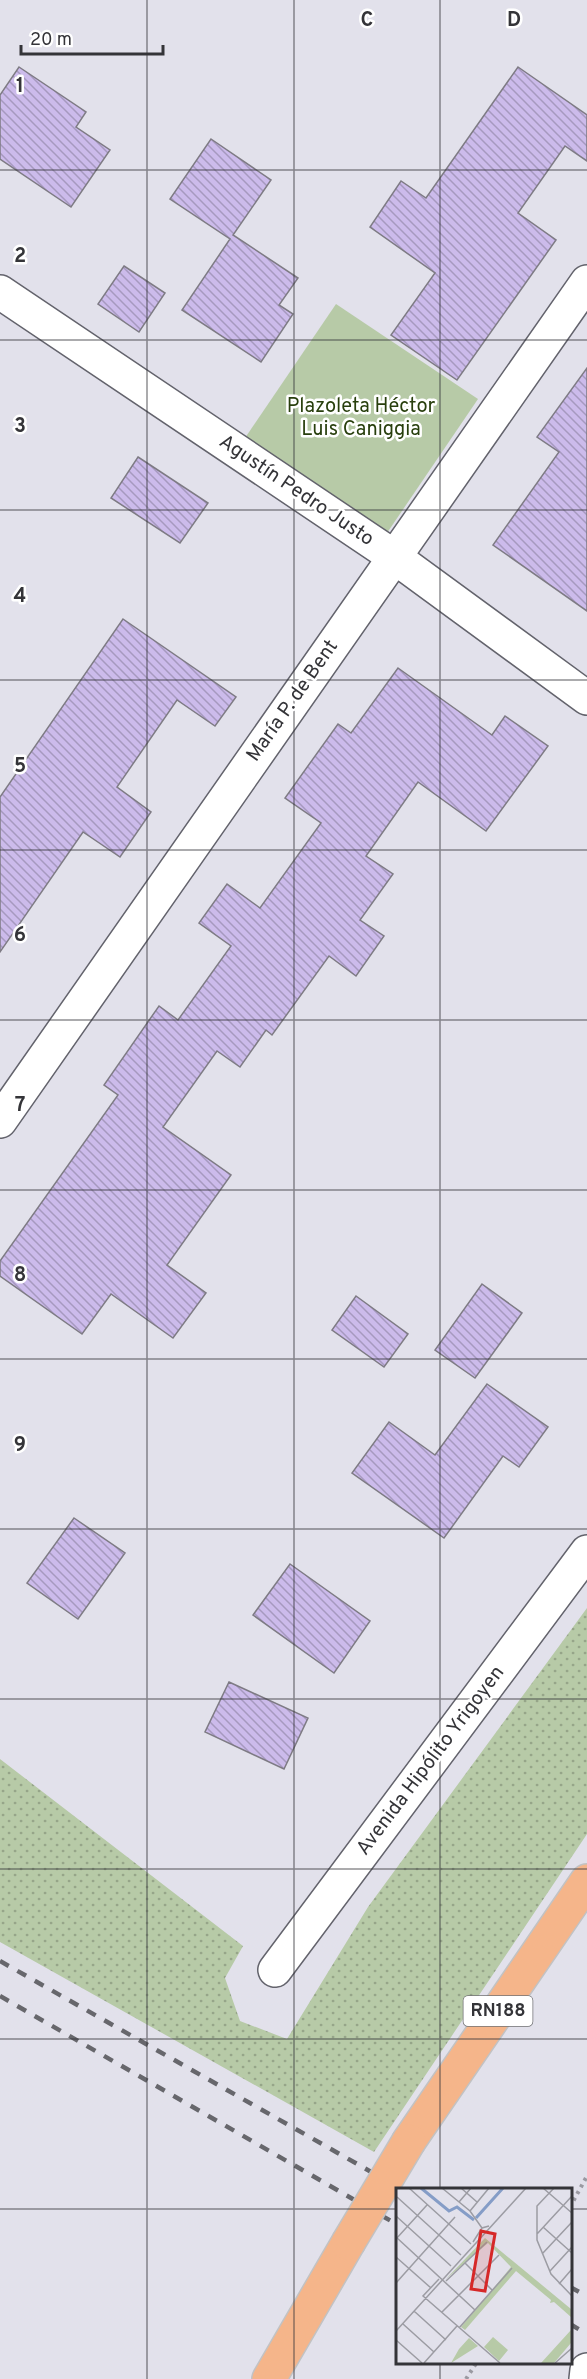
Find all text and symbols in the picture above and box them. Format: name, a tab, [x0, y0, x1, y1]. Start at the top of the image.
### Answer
text: C	[361, 8, 373, 34]
text: D	[507, 8, 521, 34]
scale bar	[21, 18, 164, 56]
text: 20 m	[30, 29, 72, 52]
text: 1	[16, 74, 24, 100]
text: 2	[14, 244, 26, 270]
park label: Plazoleta Héctor Luis Caniggia	[287, 394, 436, 443]
text: 3	[14, 414, 26, 440]
street label: Agustín Pedro Justo	[213, 429, 379, 553]
text: 4	[14, 584, 26, 610]
street label: María P. de Bent	[241, 635, 345, 767]
text: 5	[14, 754, 26, 780]
text: 6	[14, 923, 26, 949]
text: 7	[15, 1093, 25, 1119]
text: 8	[14, 1263, 26, 1289]
text: 9	[14, 1433, 26, 1459]
street label: Avenida Hipólito Yrigoyen	[351, 1661, 511, 1861]
road number: RN188	[464, 1996, 532, 2026]
inset map	[396, 2188, 572, 2364]

